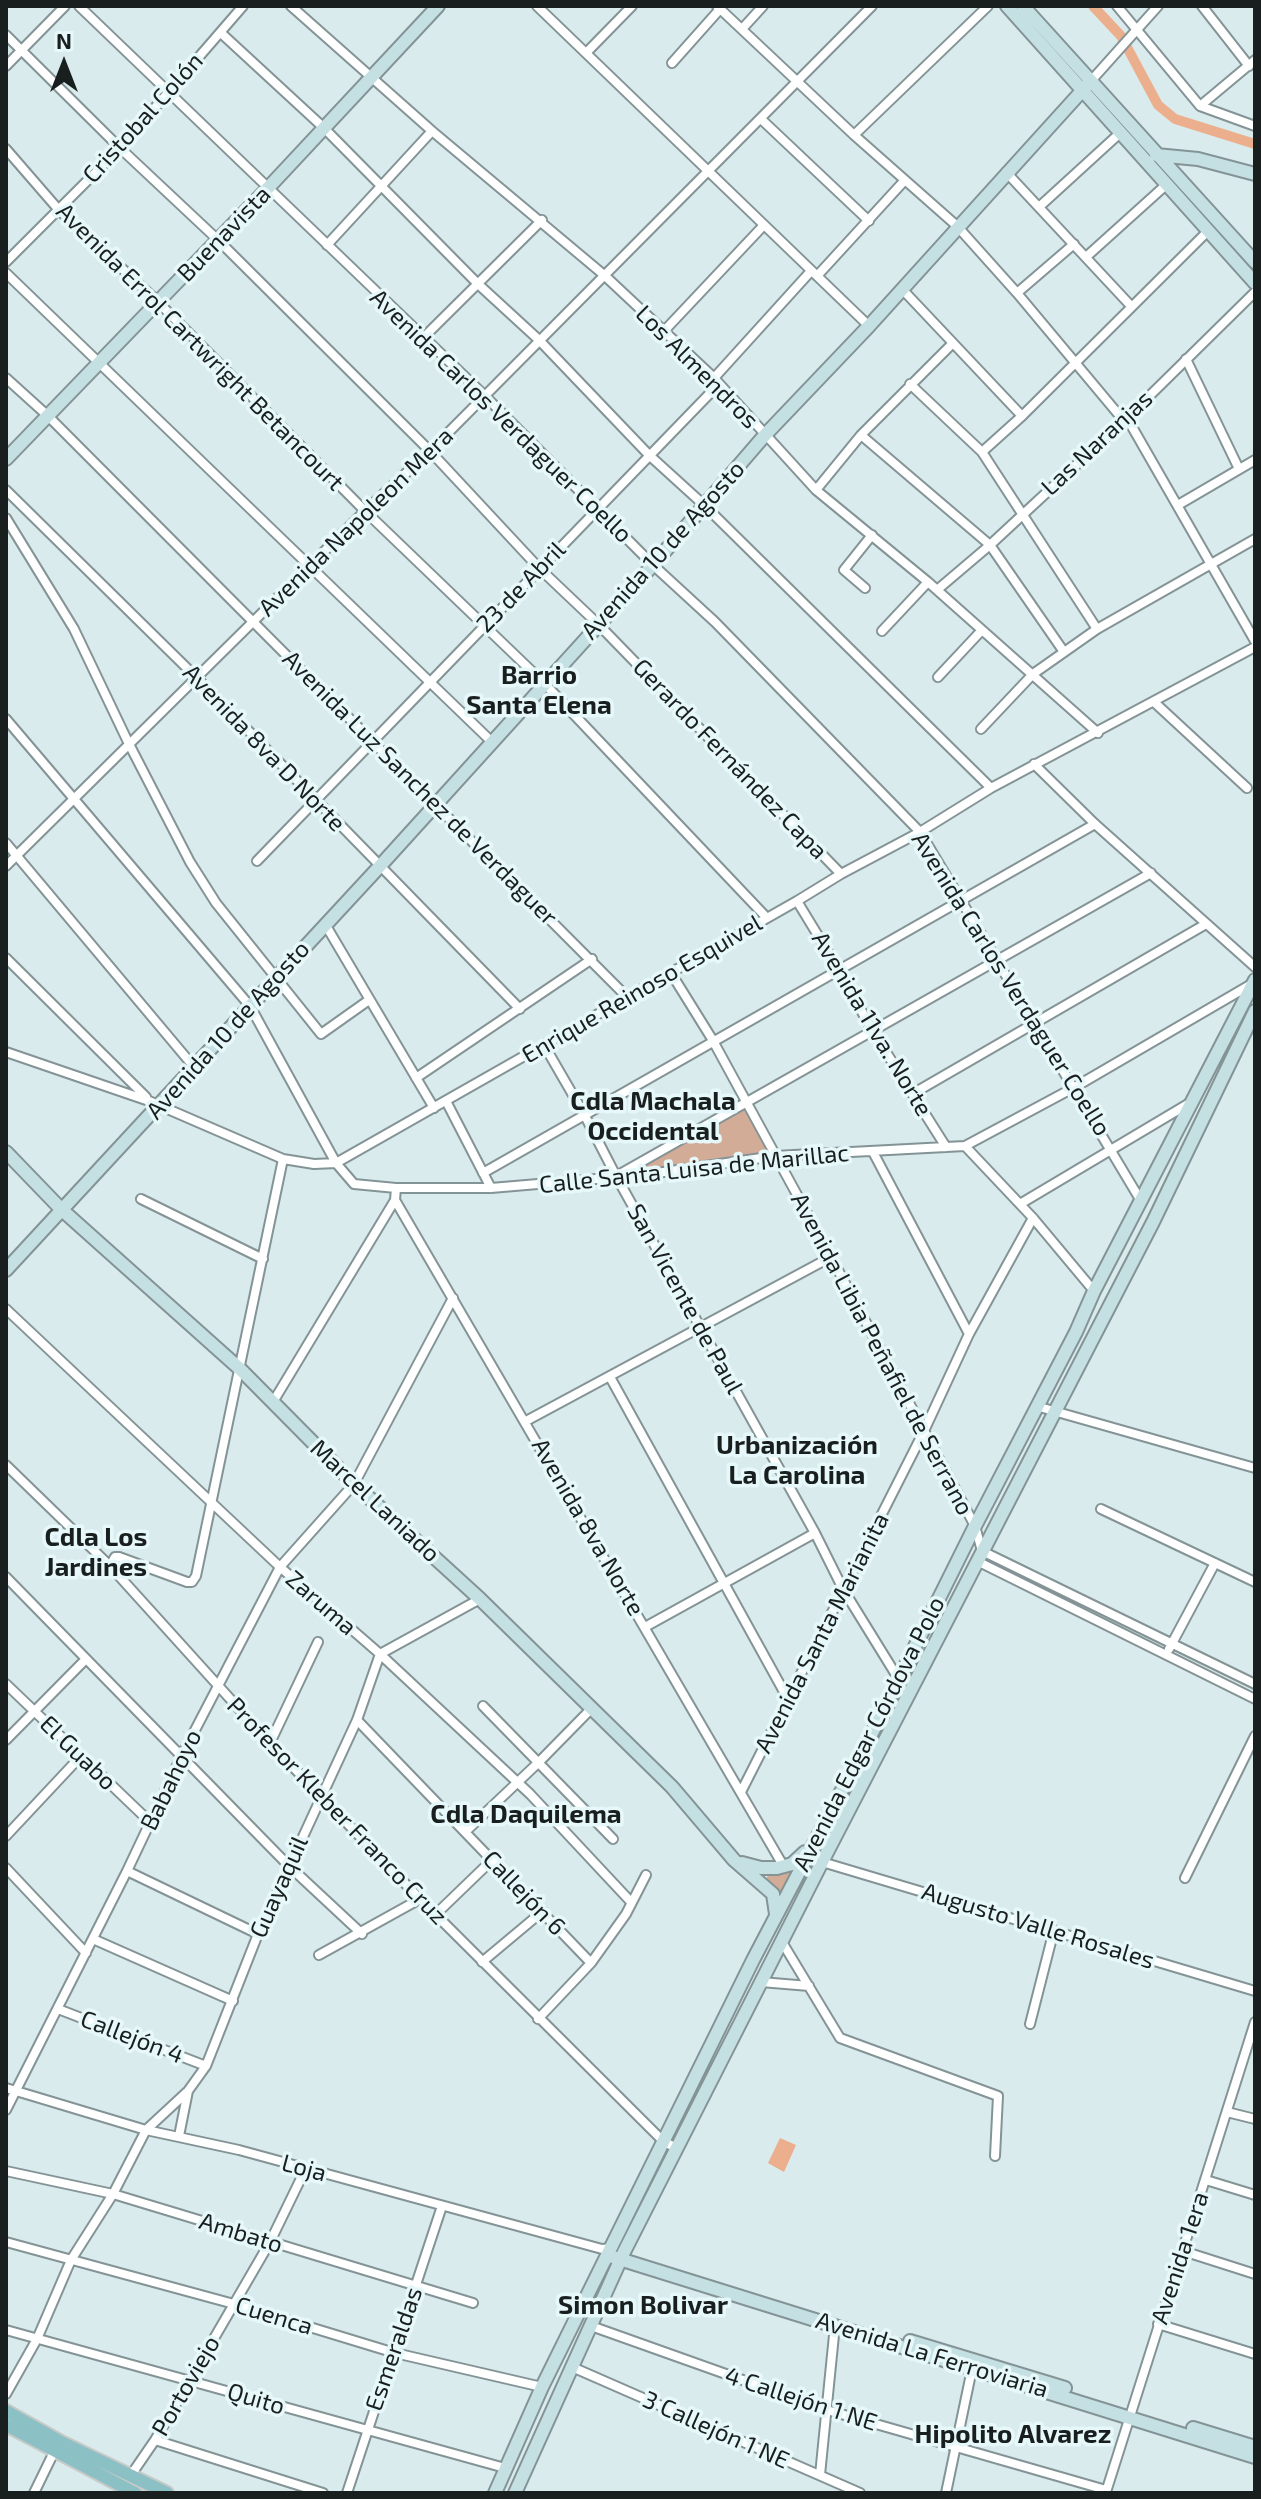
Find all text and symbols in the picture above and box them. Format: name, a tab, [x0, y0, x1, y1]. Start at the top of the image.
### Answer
north arrow	[24, 24, 104, 104]
text: N	[56, 27, 72, 53]
street label: Cristobal Colón	[77, 47, 209, 189]
street label: Buenavista	[171, 180, 277, 288]
street label: Avenida Errol Cartwright Betancourt	[50, 197, 350, 497]
street label: Avenida Carlos Verdaguer Coello	[364, 283, 638, 549]
street label: Los Almendros	[629, 299, 765, 435]
street label: Las Naranjas	[1036, 384, 1158, 502]
street label: Avenida Napoleon Mera	[253, 422, 459, 622]
street label: Avenida 10 de Agosto	[575, 455, 751, 645]
street label: 23 de Abril	[471, 535, 571, 639]
street label: Avenida Luz Sanchez de Verdaguer	[277, 645, 563, 931]
street label: Gerardo Fernández Capa	[627, 653, 833, 865]
street label: Avenida 8va D Norte	[177, 658, 351, 838]
district label: Barrio Santa Elena	[466, 659, 612, 720]
street label: Avenida Carlos Verdaguer Coello	[905, 827, 1117, 1141]
street label: Enrique Reinoso Esquivel	[517, 908, 767, 1070]
street label: Avenida 11va. Norte	[806, 927, 938, 1121]
street label: Avenida 10 de Agosto	[140, 935, 316, 1125]
district label: Cdla Machala Occidental	[570, 1085, 736, 1146]
street label: Calle Santa Luisa de Marillac	[538, 1138, 850, 1200]
street label: Avenida Libia Peñafiel de Serrano	[785, 1188, 979, 1520]
street label: San Vicente de Paul	[621, 1199, 749, 1399]
district label: Urbanización La Carolina	[716, 1429, 878, 1490]
street label: Avenida 8va Norte	[526, 1433, 650, 1621]
street label: Marcel Laniado	[304, 1434, 446, 1568]
street label: Avenida Santa Marianita	[749, 1508, 895, 1758]
district label: Cdla Los Jardines	[45, 1521, 147, 1582]
street label: Zaruma	[280, 1564, 362, 1642]
street label: Avenida Edgar Córdova Polo	[787, 1592, 951, 1876]
street label: Profesor Kleber Franco Cruz	[221, 1691, 453, 1931]
street label: El Guabo	[34, 1710, 122, 1796]
street label: Babahoyo	[134, 1725, 208, 1835]
district label: Cdla Daquilema	[430, 1798, 622, 1830]
street label: Guayaquil	[244, 1832, 314, 1942]
street label: Callejón 6	[477, 1845, 571, 1941]
street label: Augusto Valle Rosales	[918, 1877, 1158, 1975]
street label: Callejón 4	[77, 2004, 187, 2070]
street label: Loja	[278, 2148, 330, 2188]
street label: Avenida 1era	[1145, 2188, 1215, 2328]
street label: Ambato	[196, 2207, 286, 2259]
street label: Esmeraldas	[359, 2284, 429, 2414]
district label: Simon Bolivar	[558, 2289, 728, 2321]
street label: Cuenca	[232, 2291, 316, 2341]
street label: Avenida La Ferroviaria	[812, 2306, 1052, 2404]
street label: Portoviejo	[146, 2331, 226, 2441]
street label: 4 Callejón 1 NE	[721, 2361, 881, 2437]
street label: Quito	[224, 2377, 288, 2421]
street label: 3 Callejón 1 NE	[638, 2385, 794, 2475]
district label: Hipolito Alvarez	[915, 2418, 1111, 2450]

